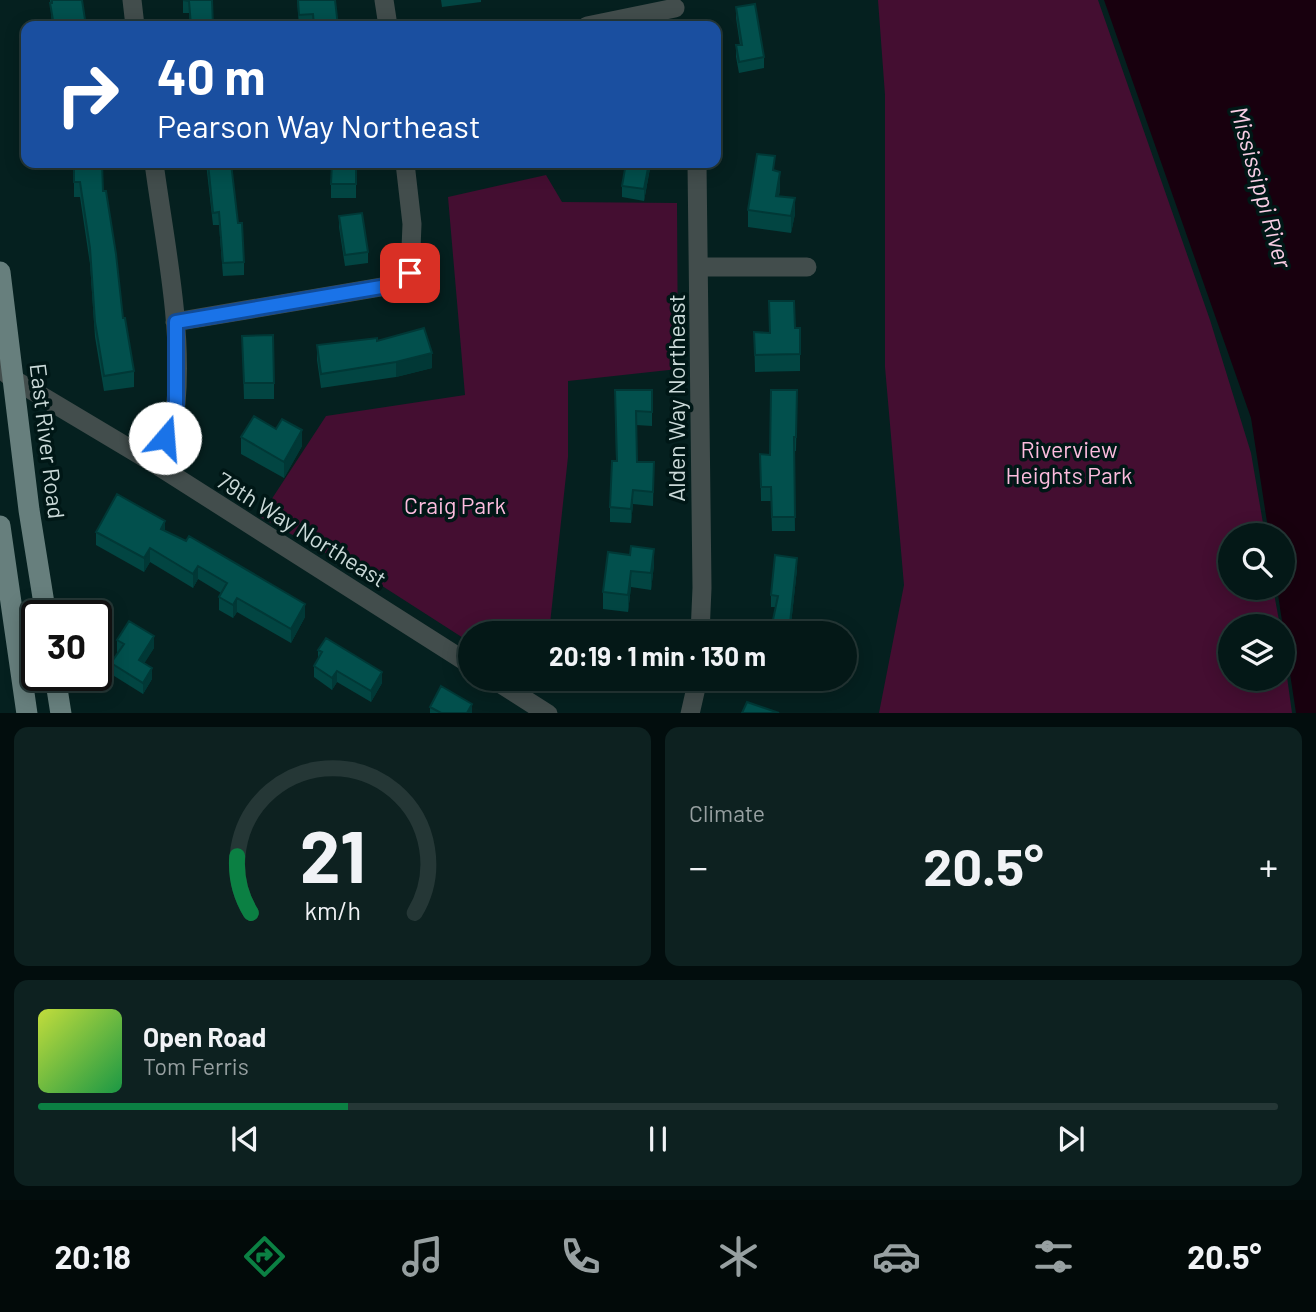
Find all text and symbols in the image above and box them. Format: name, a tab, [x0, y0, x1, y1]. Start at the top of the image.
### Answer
text: 40 m	[157, 46, 265, 105]
icon: right	[42, 49, 133, 140]
water label: Mississippi River	[1225, 103, 1299, 273]
text: Pearson Way Northeast	[157, 106, 481, 144]
pin	[380, 243, 440, 303]
icon: arrive	[391, 254, 429, 292]
street label: Alden Way Northeast	[662, 294, 690, 502]
street label: East River Road	[25, 362, 71, 520]
position arrow	[128, 401, 202, 475]
park label: Riverview Heights Park	[1005, 435, 1133, 489]
street label: 79th Way Northeast	[212, 466, 392, 592]
park label: Craig Park	[404, 491, 506, 519]
map controls	[1218, 523, 1295, 691]
button: search	[1218, 523, 1295, 600]
speed limit sign: 30	[21, 600, 112, 691]
button: layers	[1218, 614, 1295, 691]
text: 20:19 · 1 min · 130 m	[549, 640, 766, 671]
text: Climate	[689, 799, 765, 827]
text: 21	[299, 810, 366, 898]
text: 20.5°	[923, 834, 1044, 896]
text: −	[689, 843, 708, 889]
text: +	[1259, 843, 1278, 889]
text: km/h	[304, 894, 361, 924]
text: Open Road	[143, 1021, 266, 1052]
text: Tom Ferris	[143, 1052, 249, 1080]
icon: previous	[226, 1120, 264, 1158]
icon: pause	[639, 1120, 677, 1158]
icon: next	[1052, 1120, 1090, 1158]
icon: directions	[240, 1232, 289, 1281]
icon: music	[398, 1232, 447, 1281]
icon: phone	[556, 1232, 605, 1281]
icon: climate	[714, 1232, 763, 1281]
icon: car	[872, 1232, 921, 1281]
icon: filters	[1029, 1232, 1078, 1281]
text: 20:18	[54, 1237, 131, 1275]
text: 20.5°	[1187, 1237, 1261, 1275]

